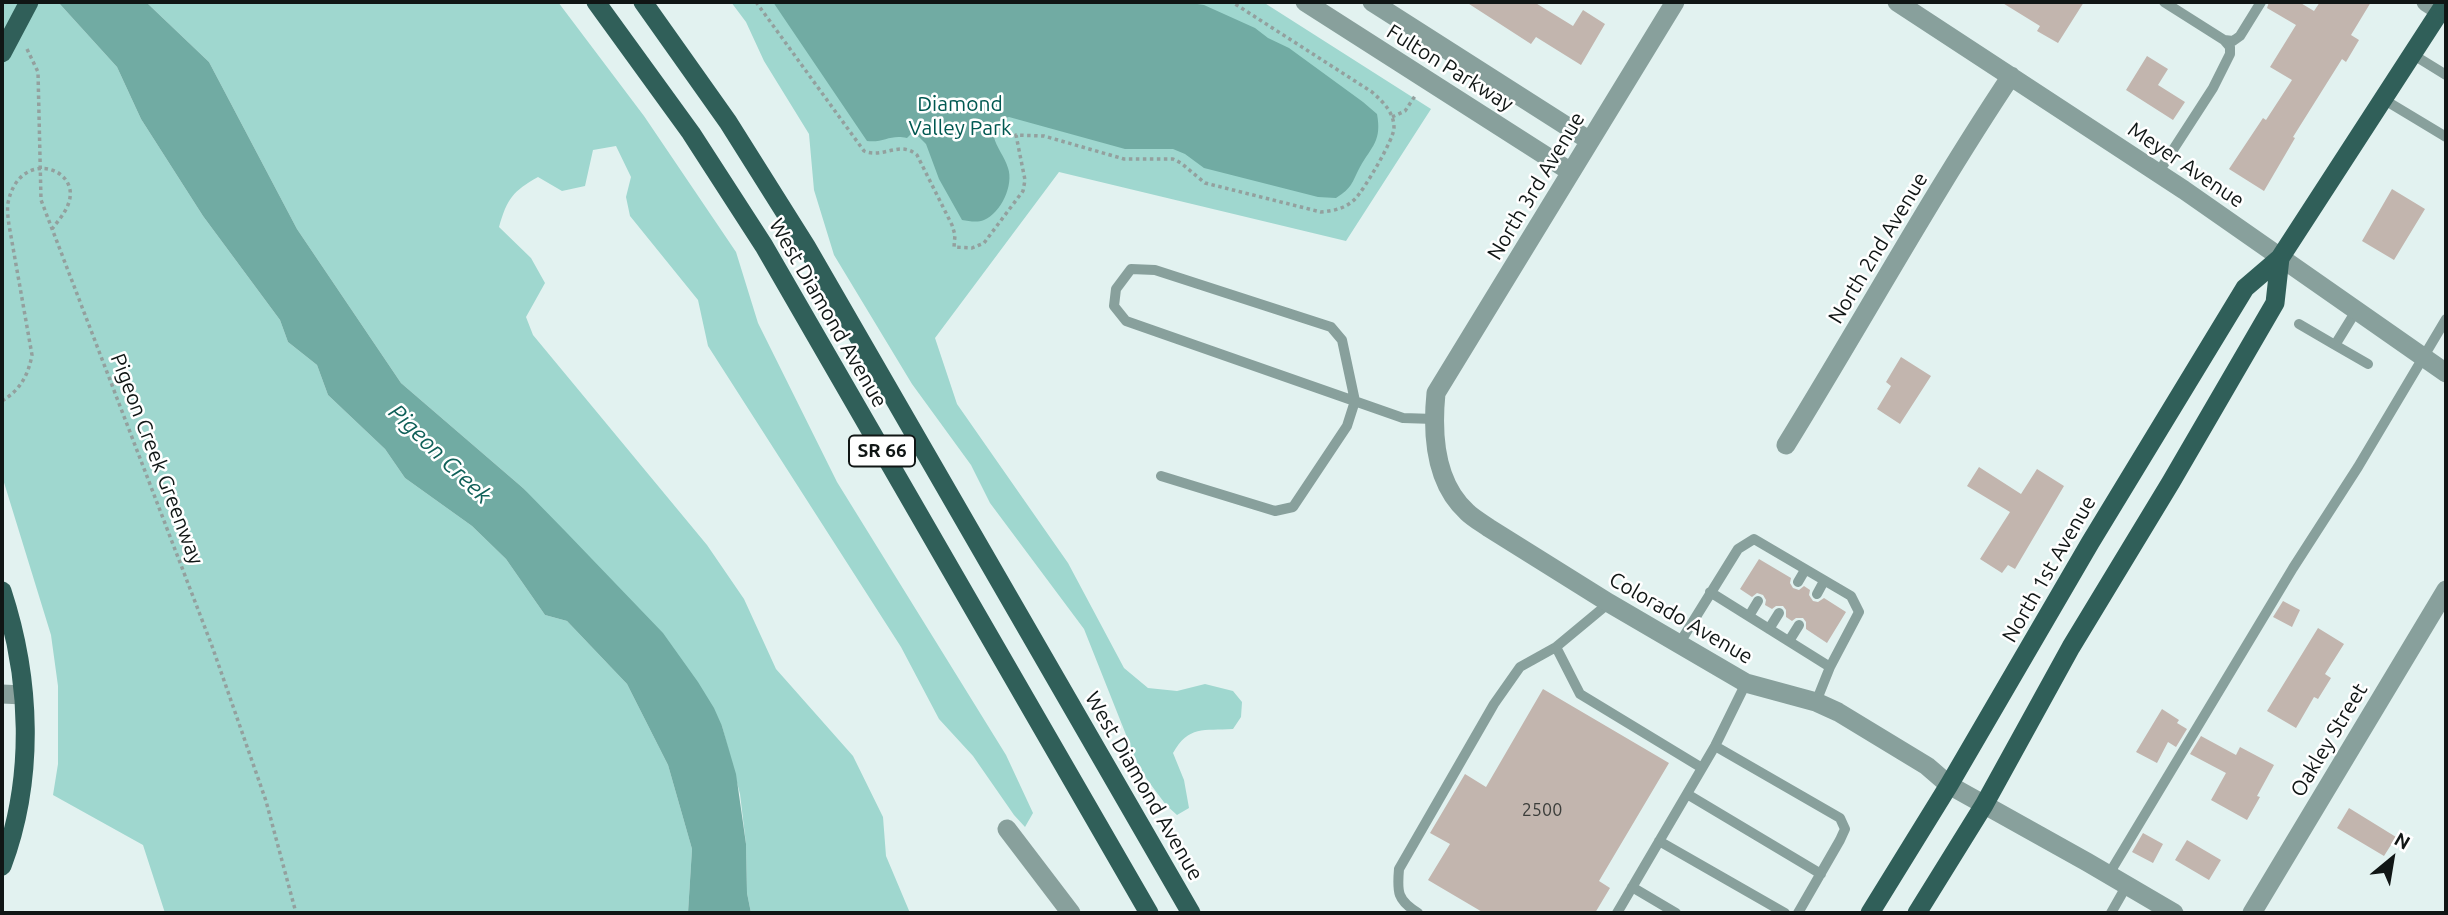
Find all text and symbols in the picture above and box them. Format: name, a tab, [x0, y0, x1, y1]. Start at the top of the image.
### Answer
street label: Fulton Parkway	[1382, 19, 1518, 117]
park label: Diamond Valley Park	[908, 91, 1012, 141]
street label: North 3rd Avenue	[1482, 108, 1590, 264]
street label: Meyer Avenue	[2123, 117, 2249, 213]
street label: North 2nd Avenue	[1823, 168, 1933, 328]
street label: West Diamond Avenue	[764, 214, 892, 412]
street label: Pigeon Creek Greenway	[105, 350, 209, 568]
water label: Pigeon Creek	[383, 398, 497, 510]
road number: SR 66	[849, 436, 915, 466]
street label: North 1st Avenue	[1997, 491, 2101, 647]
street label: Colorado Avenue	[1605, 567, 1757, 669]
street label: Oakley Street	[2285, 679, 2373, 801]
street label: West Diamond Avenue	[1080, 687, 1208, 885]
house number: 2500	[1522, 799, 1562, 821]
north arrow	[2357, 824, 2427, 894]
text: N	[2391, 828, 2414, 854]

